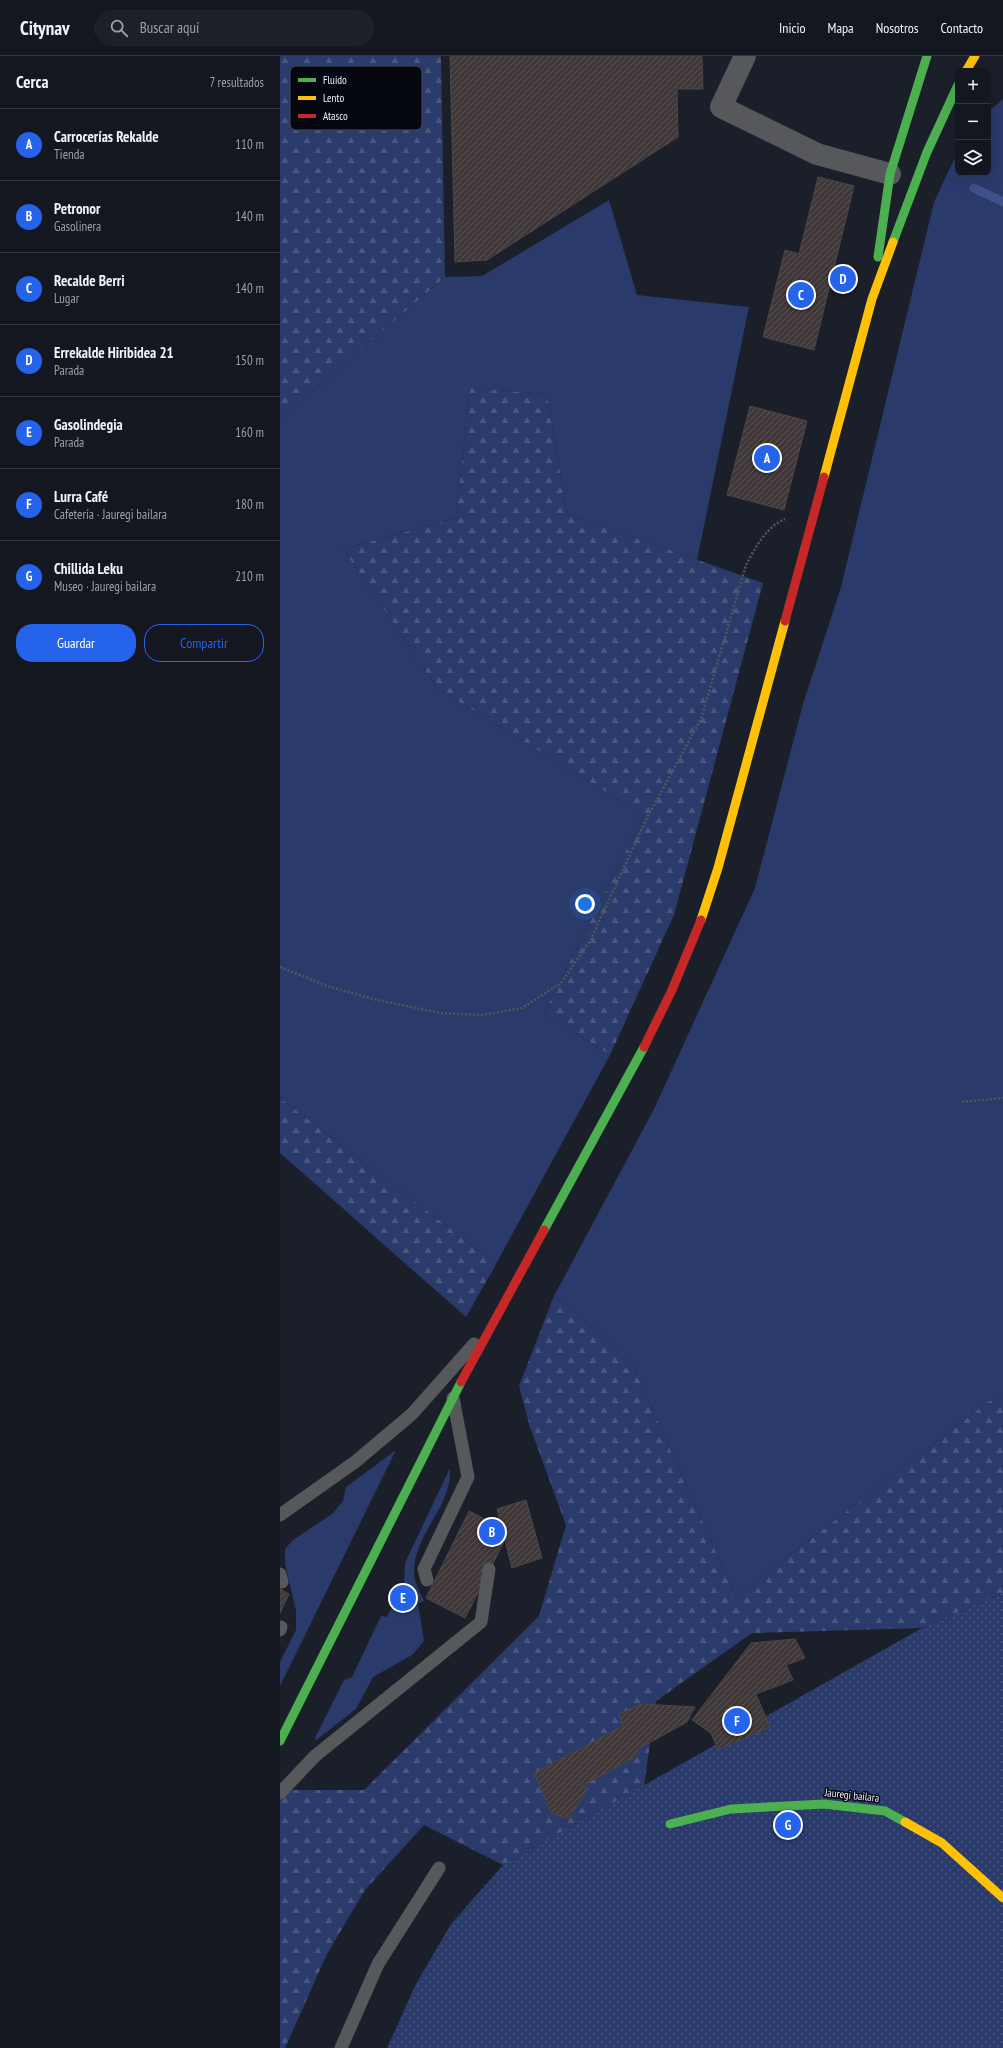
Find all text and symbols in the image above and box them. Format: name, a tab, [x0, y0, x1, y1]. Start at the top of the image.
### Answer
search box	[94, 10, 374, 46]
text: Citynav	[20, 16, 70, 40]
icon: search	[108, 17, 130, 39]
text: Buscar aquí	[140, 18, 199, 37]
text: Inicio	[779, 19, 806, 37]
text: Mapa	[828, 19, 854, 37]
text: Nosotros	[876, 19, 919, 37]
text: Contacto	[941, 19, 983, 37]
legend	[290, 66, 422, 130]
map controls	[955, 68, 991, 176]
button: +	[955, 68, 991, 104]
text: Cerca	[16, 71, 49, 93]
text: Fluido	[323, 73, 347, 87]
text: 7 resultados	[210, 74, 264, 91]
text: Lento	[323, 91, 344, 105]
button: −	[955, 104, 991, 140]
text: Atasco	[323, 109, 348, 123]
text: Carrocerías Rekalde	[54, 127, 159, 146]
text: A	[26, 136, 32, 153]
text: 110 m	[235, 136, 264, 153]
button: layers	[955, 140, 991, 176]
text: Tienda	[54, 146, 85, 163]
text: Petronor	[54, 199, 100, 218]
text: B	[26, 208, 32, 225]
text: 140 m	[235, 208, 264, 225]
text: Gasolinera	[54, 218, 101, 235]
pin: D	[830, 264, 856, 294]
text: Recalde Berri	[54, 271, 125, 290]
text: C	[26, 280, 32, 297]
text: 140 m	[235, 280, 264, 297]
pin: C	[788, 280, 814, 310]
text: Lugar	[54, 290, 79, 307]
text: Errekalde Hiribidea 21	[54, 343, 174, 362]
text: D	[26, 352, 32, 369]
text: 150 m	[235, 352, 264, 369]
text: Parada	[54, 362, 84, 379]
text: Gasolindegia	[54, 415, 123, 434]
text: E	[26, 424, 32, 441]
text: 160 m	[235, 424, 264, 441]
text: Parada	[54, 434, 84, 451]
pin: A	[754, 443, 780, 473]
text: Lurra Café	[54, 487, 108, 506]
text: F	[26, 496, 32, 513]
text: 180 m	[235, 496, 264, 513]
text: Cafetería · Jauregi bailara	[54, 506, 167, 523]
text: Chillida Leku	[54, 559, 123, 578]
text: G	[26, 568, 32, 585]
text: 210 m	[235, 568, 264, 585]
text: Museo · Jauregi bailara	[54, 578, 156, 595]
button: Guardar	[16, 624, 136, 662]
button: Compartir	[144, 624, 264, 662]
your location	[575, 894, 595, 914]
pin: B	[479, 1517, 505, 1547]
pin: E	[390, 1583, 416, 1613]
pin: F	[724, 1706, 750, 1736]
street label: Jauregi bailara	[823, 1785, 880, 1805]
pin: G	[775, 1810, 801, 1840]

